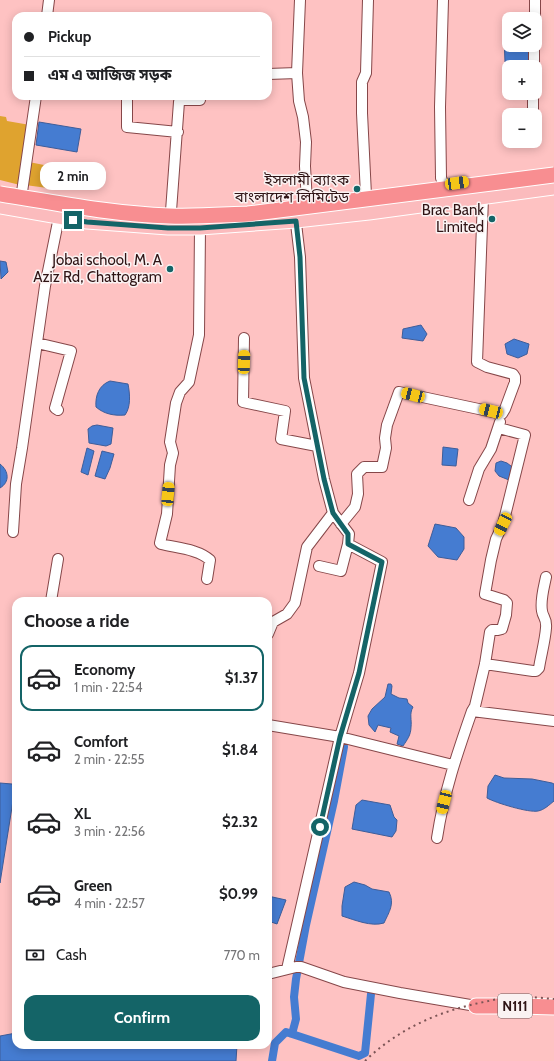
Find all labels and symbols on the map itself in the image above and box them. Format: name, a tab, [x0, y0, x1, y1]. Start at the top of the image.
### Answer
callout: 2 min	[40, 162, 106, 190]
place label: ইসলামী ব্যাংক বাংলাদেশ লিমিটেড	[234, 171, 350, 206]
car	[444, 175, 470, 191]
marker: ইসলামী ব্যাংক বাংলাদেশ লিমিটেড	[352, 184, 362, 194]
place label: Brac Bank Limited	[422, 201, 484, 236]
route end	[64, 211, 82, 229]
marker: Brac Bank Limited	[487, 214, 497, 224]
place label: Jobai school, M. A Aziz Rd, Chattogram	[33, 251, 163, 286]
marker: Jobai school, M. A Aziz Rd, Chattogram	[165, 264, 175, 274]
car	[238, 350, 250, 374]
car	[400, 386, 426, 404]
car	[478, 402, 504, 420]
car	[161, 482, 175, 506]
car	[492, 511, 514, 537]
car	[435, 789, 453, 815]
route start	[311, 818, 329, 836]
road number: N111	[498, 994, 532, 1018]

